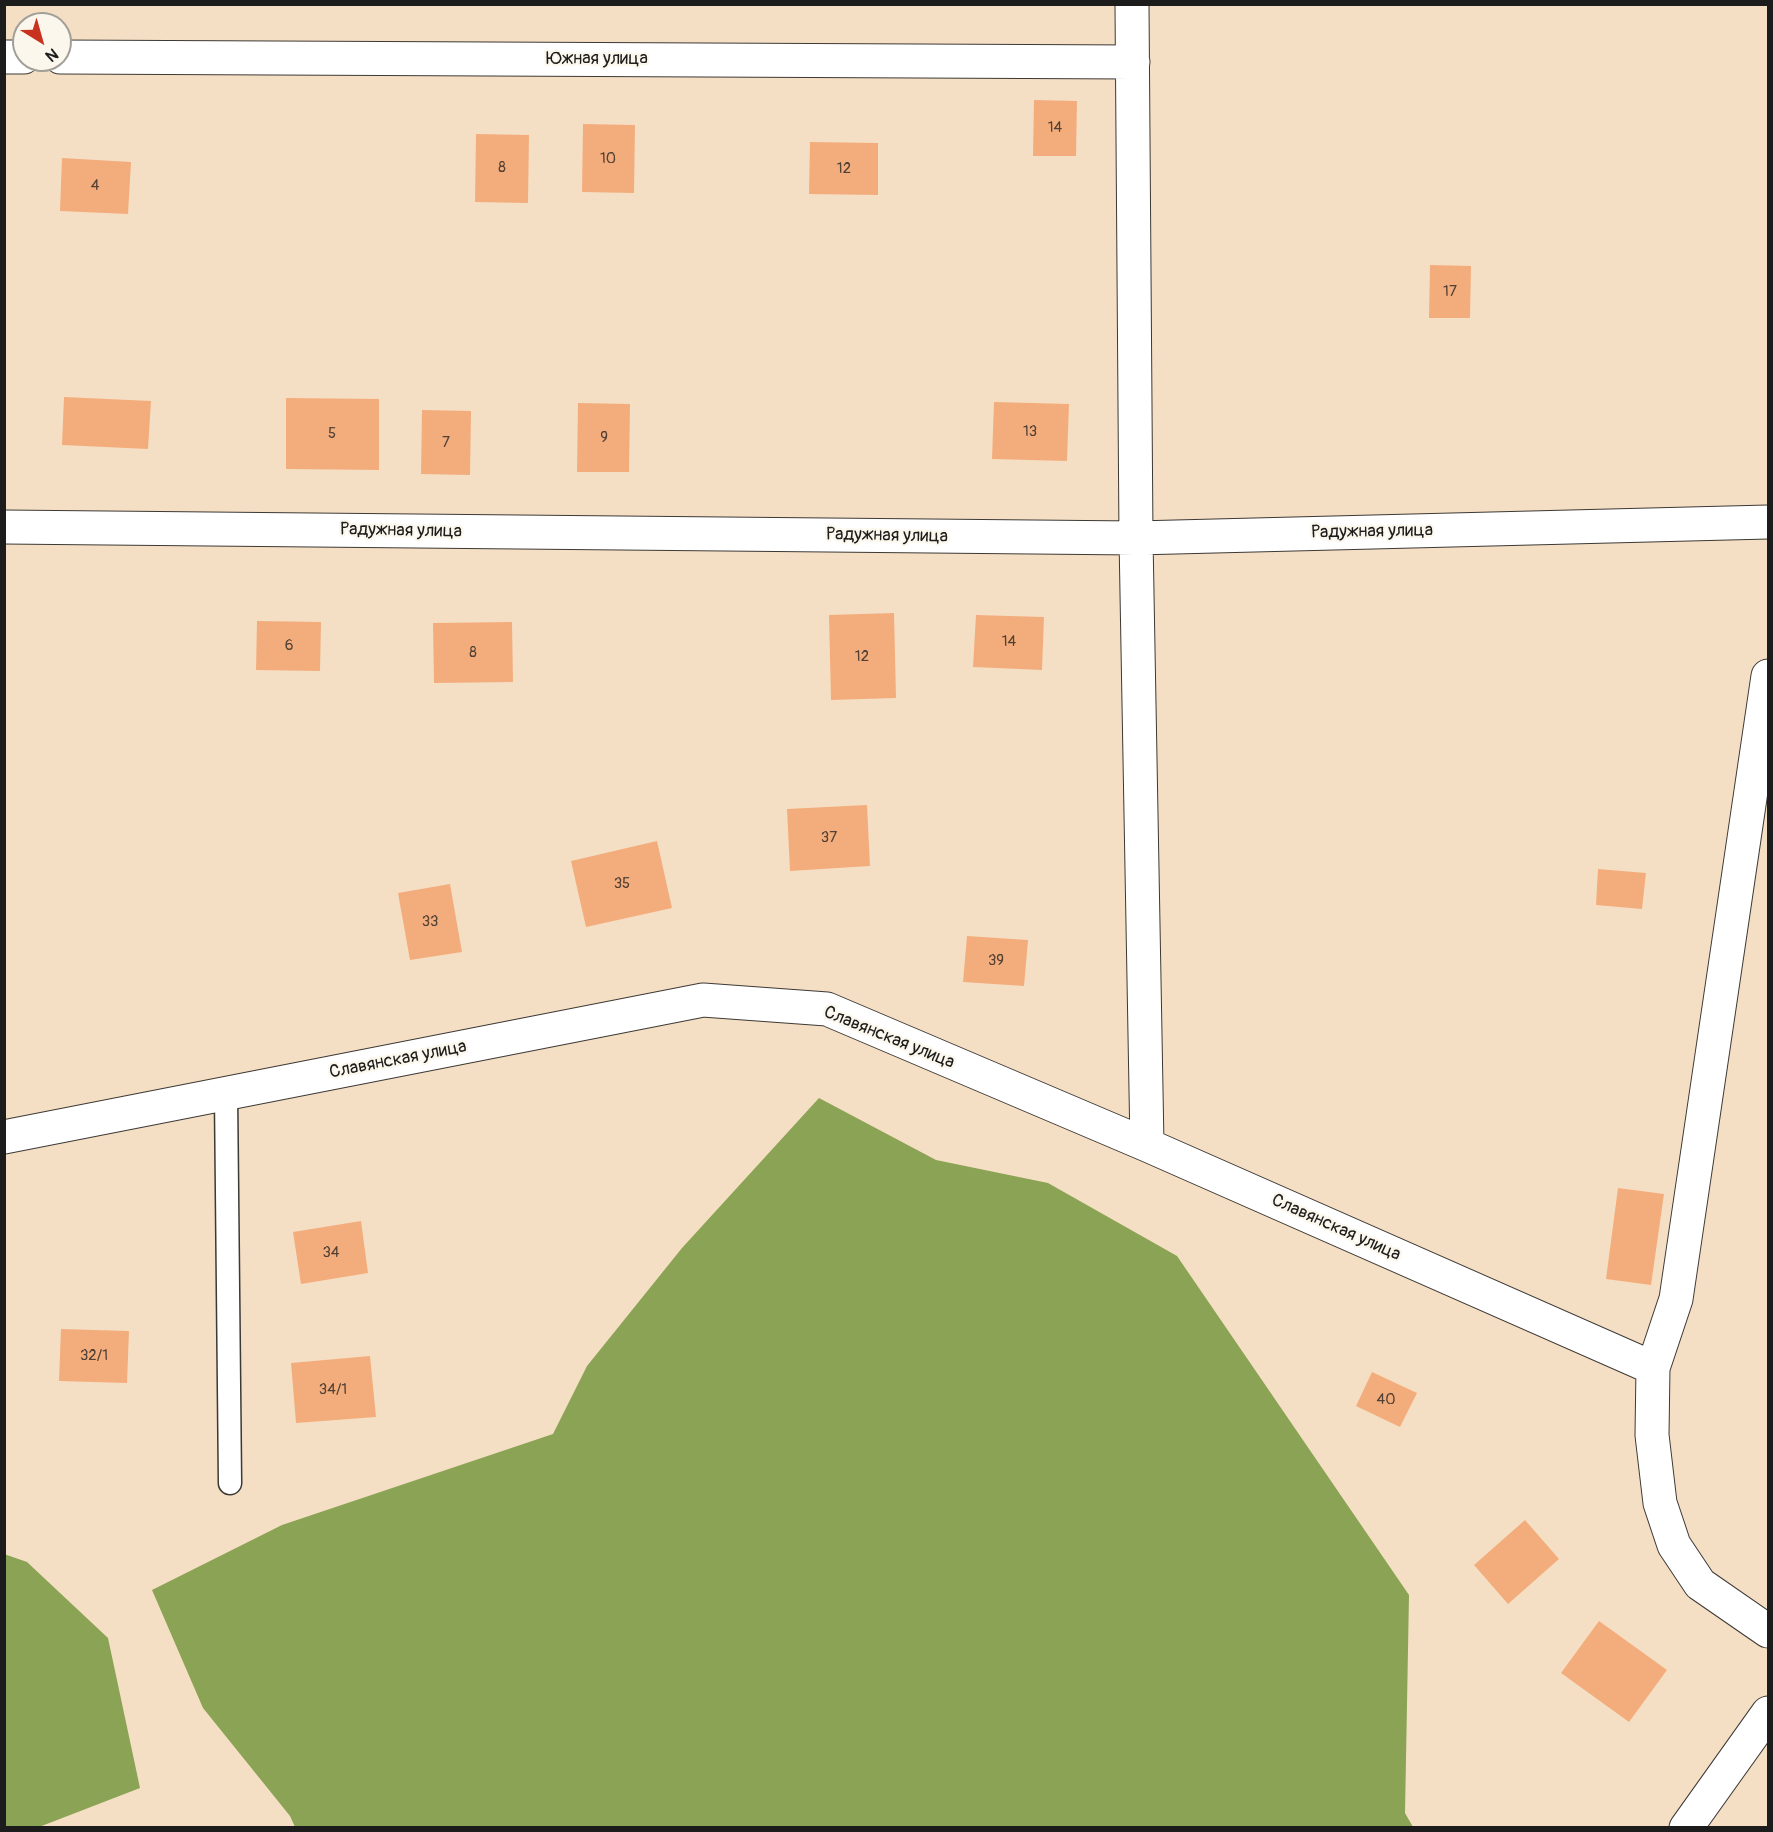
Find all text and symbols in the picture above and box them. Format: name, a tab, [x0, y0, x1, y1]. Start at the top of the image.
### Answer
north arrow	[12, 12, 72, 72]
text: N	[41, 44, 62, 66]
street label: Южная улица	[546, 48, 648, 70]
house number: 14	[1048, 119, 1062, 137]
house number: 10	[600, 150, 616, 168]
house number: 8	[498, 159, 506, 177]
house number: 12	[837, 160, 851, 178]
house number: 4	[91, 177, 99, 195]
house number: 17	[1443, 283, 1457, 301]
house number: 13	[1023, 423, 1037, 441]
house number: 5	[328, 425, 336, 443]
house number: 9	[600, 429, 608, 447]
house number: 7	[442, 434, 450, 452]
street label: Радужная улица	[340, 519, 462, 543]
street label: Радужная улица	[1311, 520, 1433, 544]
street label: Радужная улица	[826, 524, 948, 548]
house number: 14	[1002, 633, 1016, 651]
house number: 6	[285, 637, 293, 655]
house number: 8	[469, 644, 477, 662]
house number: 12	[855, 648, 869, 666]
house number: 37	[821, 829, 837, 847]
house number: 35	[614, 875, 630, 893]
house number: 33	[422, 913, 438, 931]
house number: 39	[988, 952, 1004, 970]
street label: Славянская улица	[820, 1002, 958, 1074]
street label: Славянская улица	[328, 1036, 468, 1084]
street label: Славянская улица	[1268, 1190, 1404, 1266]
house number: 34	[322, 1244, 340, 1262]
house number: 32/1	[80, 1347, 108, 1365]
house number: 34/1	[319, 1381, 347, 1399]
house number: 40	[1377, 1391, 1395, 1409]

